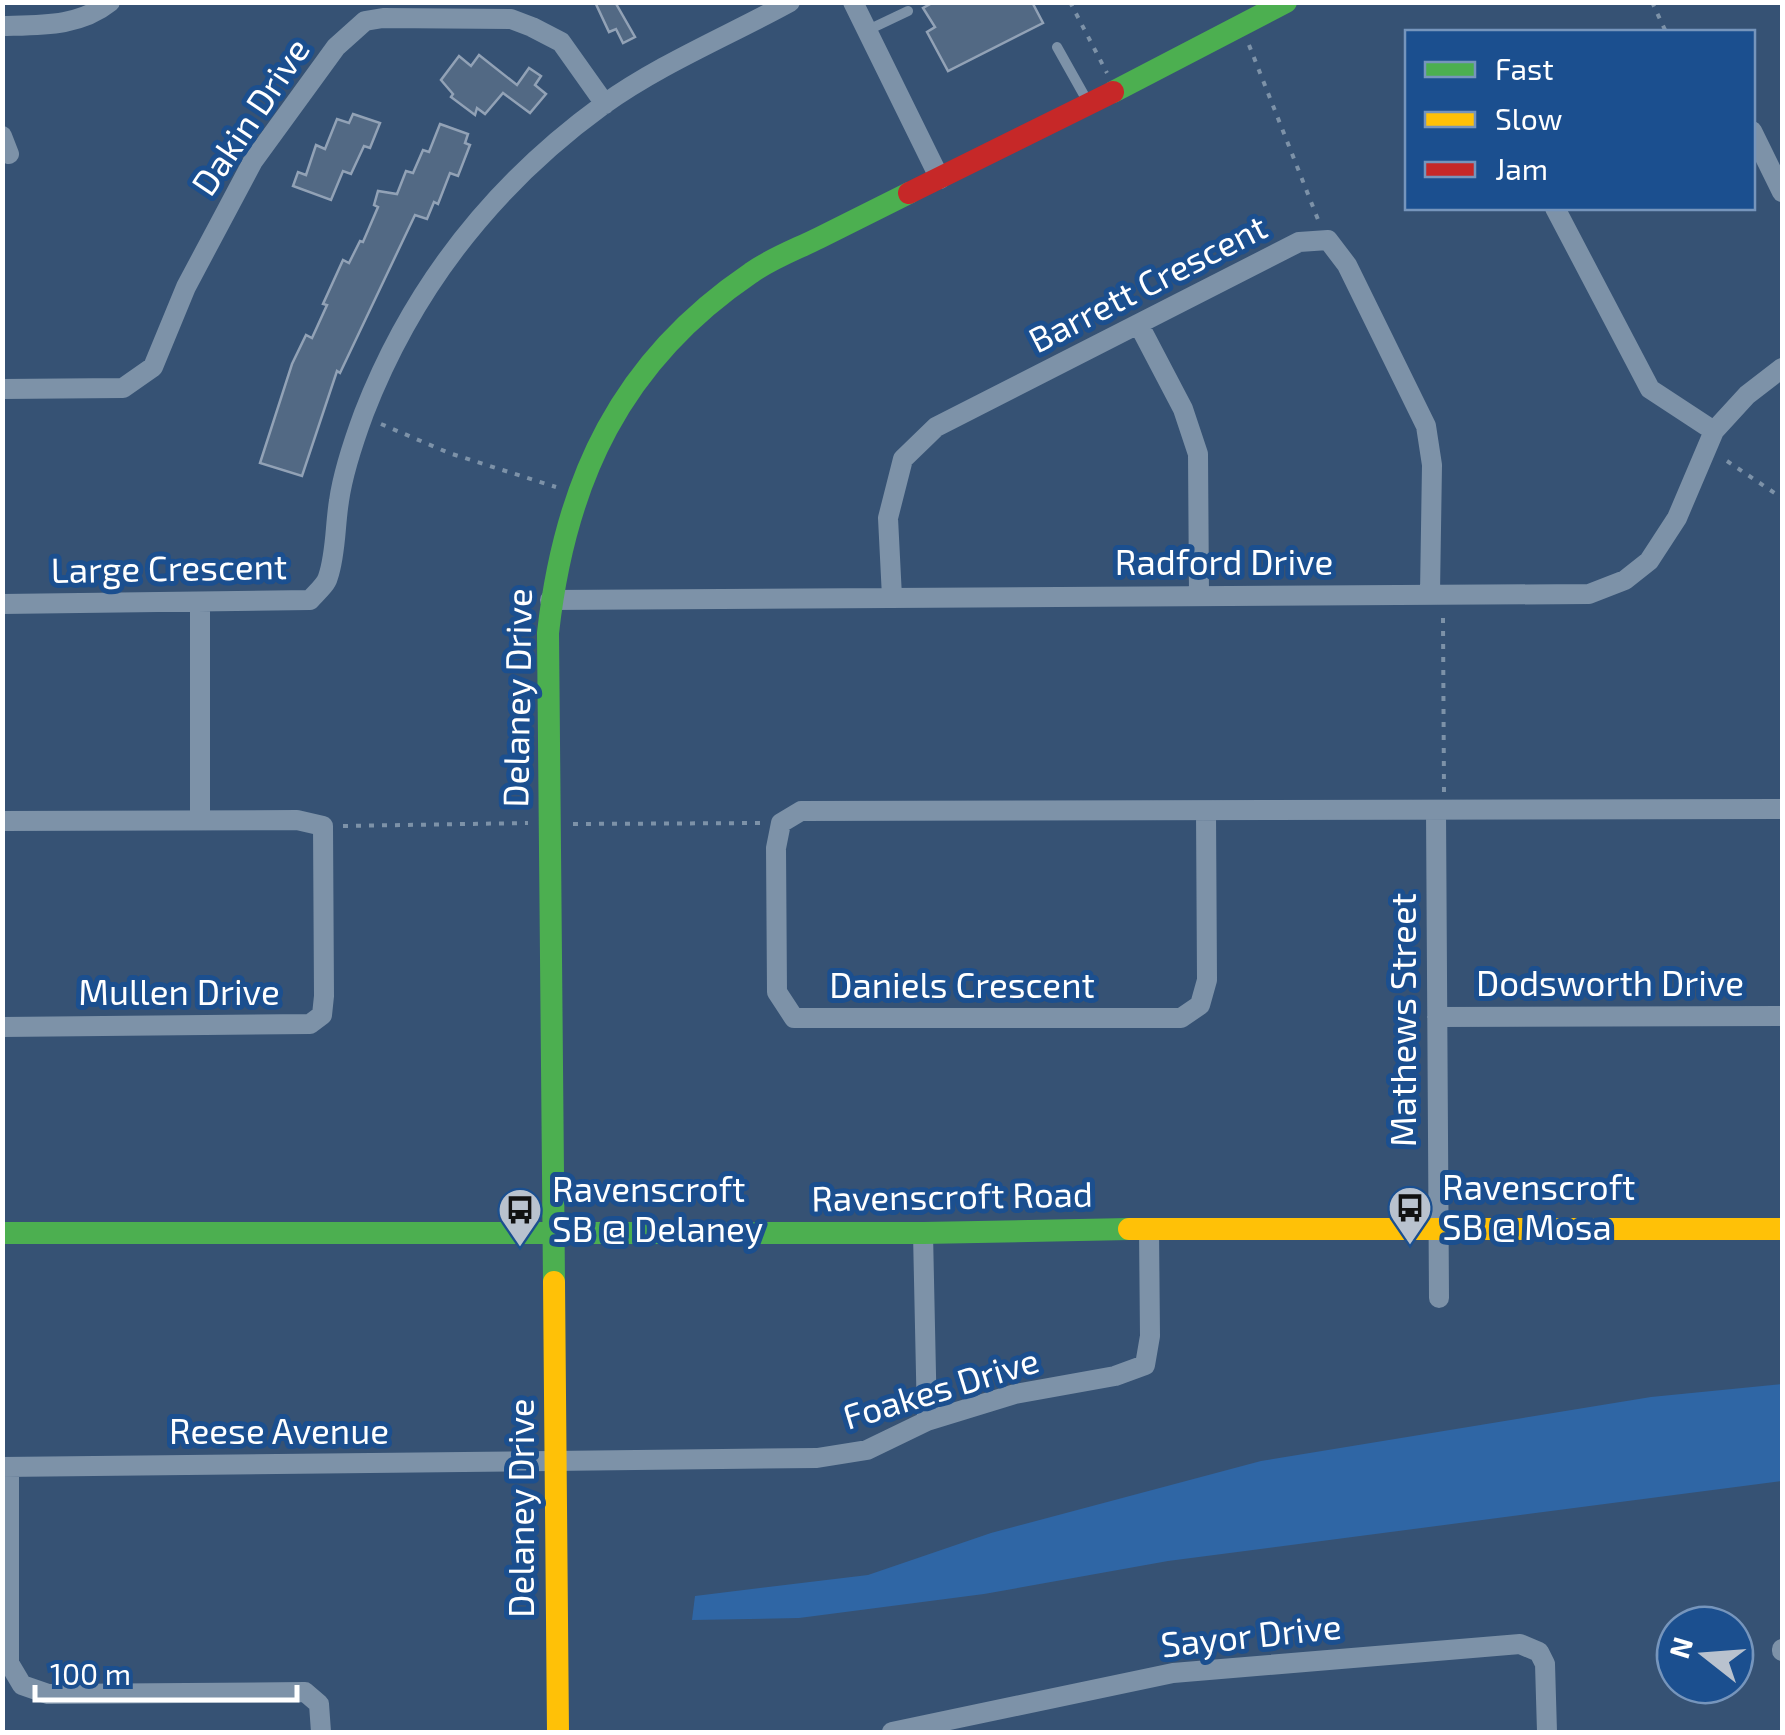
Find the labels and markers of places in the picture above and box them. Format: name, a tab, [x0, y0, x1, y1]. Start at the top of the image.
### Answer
place label: Ravenscroft SB @ Mosa	[1442, 1165, 1635, 1247]
place label: Ravenscroft SB @ Delaney	[552, 1167, 763, 1249]
bus stop icon: Ravenscroft SB @ Mosa	[1387, 1185, 1433, 1246]
bus stop icon: Ravenscroft SB @ Delaney	[497, 1187, 543, 1248]

